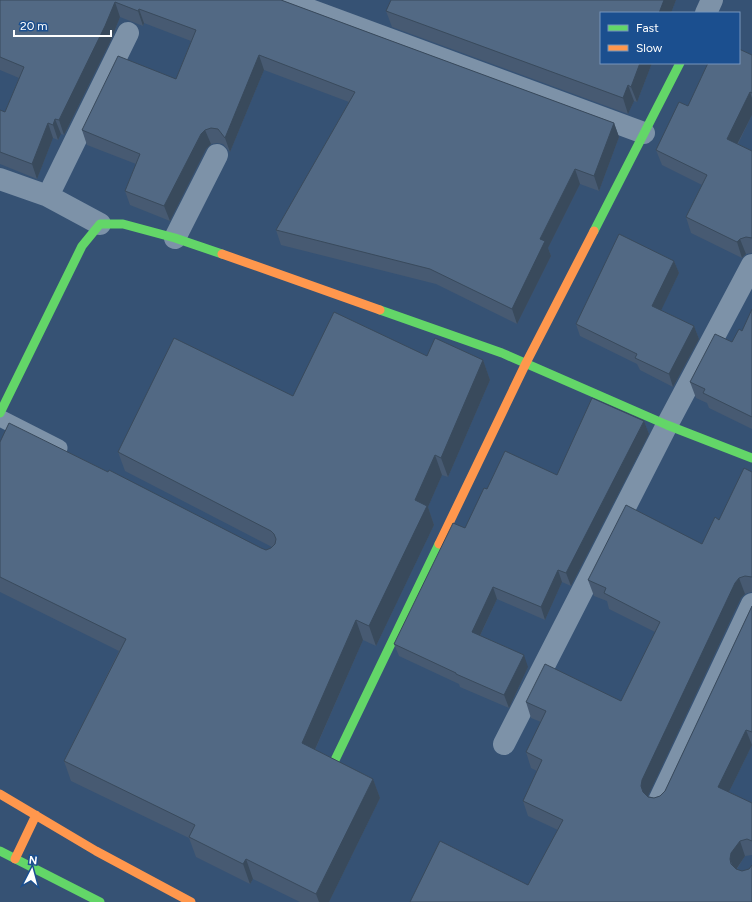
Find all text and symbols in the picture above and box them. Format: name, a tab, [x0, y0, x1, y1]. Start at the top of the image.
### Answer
scale bar	[14, 12, 111, 38]
legend	[600, 12, 740, 64]
text: 20 m	[20, 19, 48, 33]
text: Fast	[636, 21, 659, 35]
text: Slow	[636, 41, 663, 55]
north arrow	[12, 850, 52, 890]
text: N	[28, 854, 38, 867]

